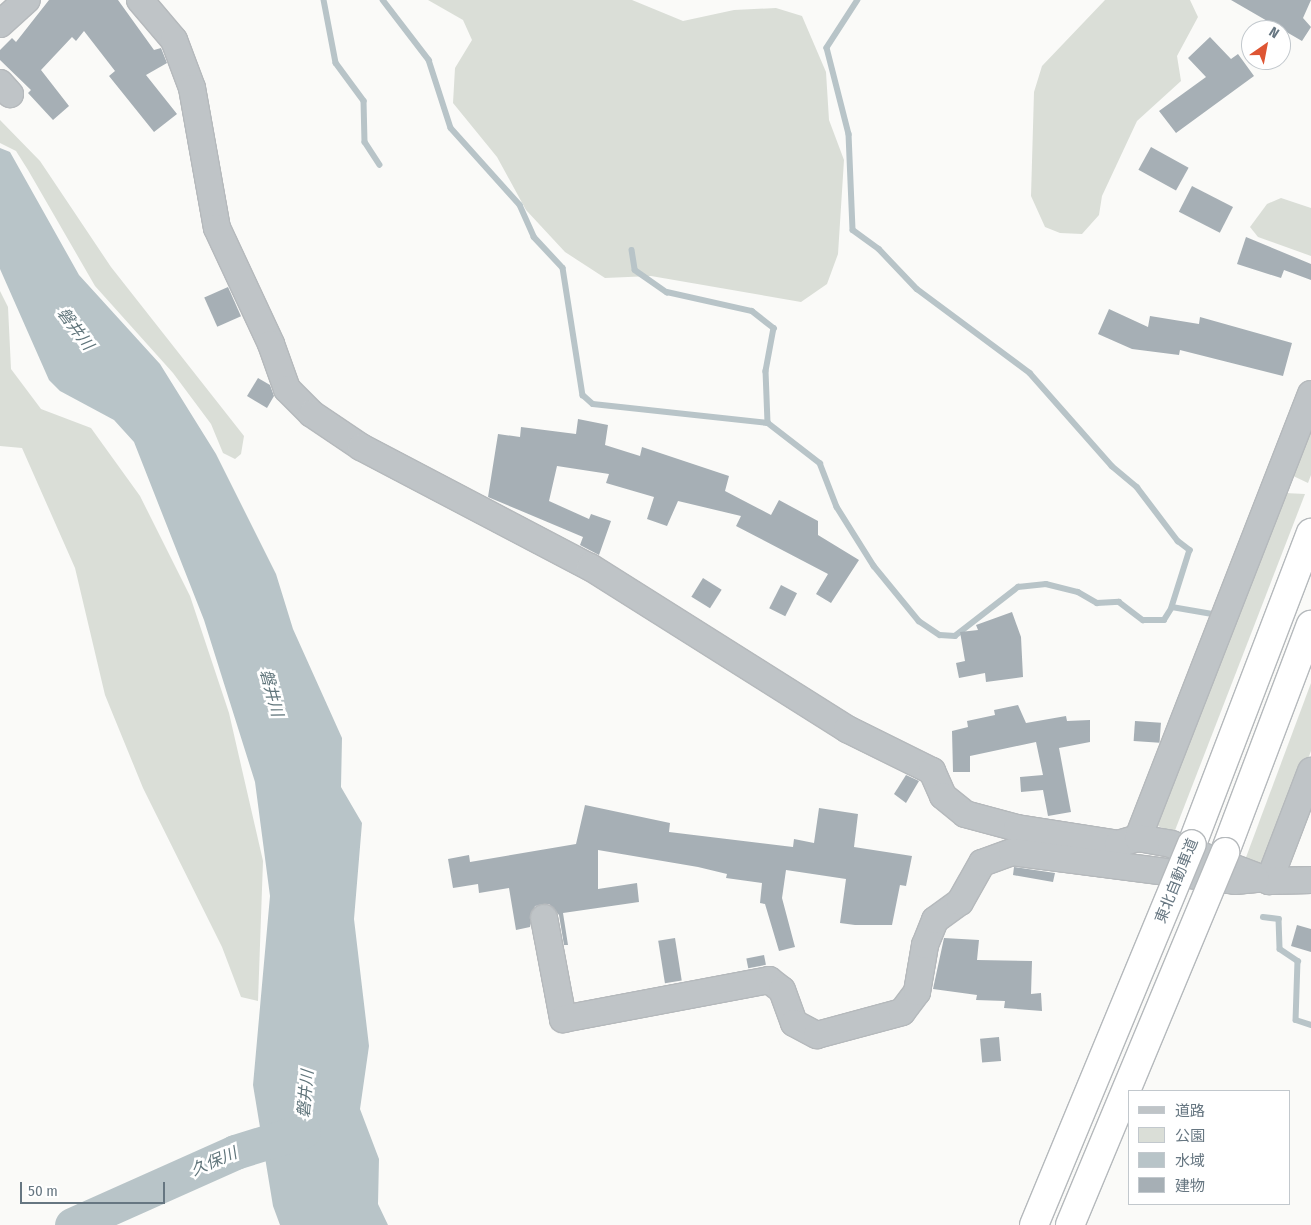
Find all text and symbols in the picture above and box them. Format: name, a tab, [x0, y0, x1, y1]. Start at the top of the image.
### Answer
north arrow	[1241, 20, 1291, 70]
text: N	[1266, 23, 1282, 42]
water label: 磐井川	[53, 304, 97, 354]
water label: 磐井川	[256, 667, 286, 719]
street label: 東北自動車道	[1152, 836, 1202, 926]
water label: 磐井川	[294, 1069, 318, 1119]
legend	[1128, 1090, 1291, 1205]
text: 道路	[1175, 1102, 1205, 1120]
text: 公園	[1175, 1127, 1205, 1145]
water label: 久保川	[188, 1144, 240, 1180]
text: 水域	[1175, 1152, 1205, 1170]
scale bar	[22, 1172, 168, 1204]
text: 建物	[1175, 1177, 1205, 1195]
text: 50 m	[28, 1182, 58, 1200]

